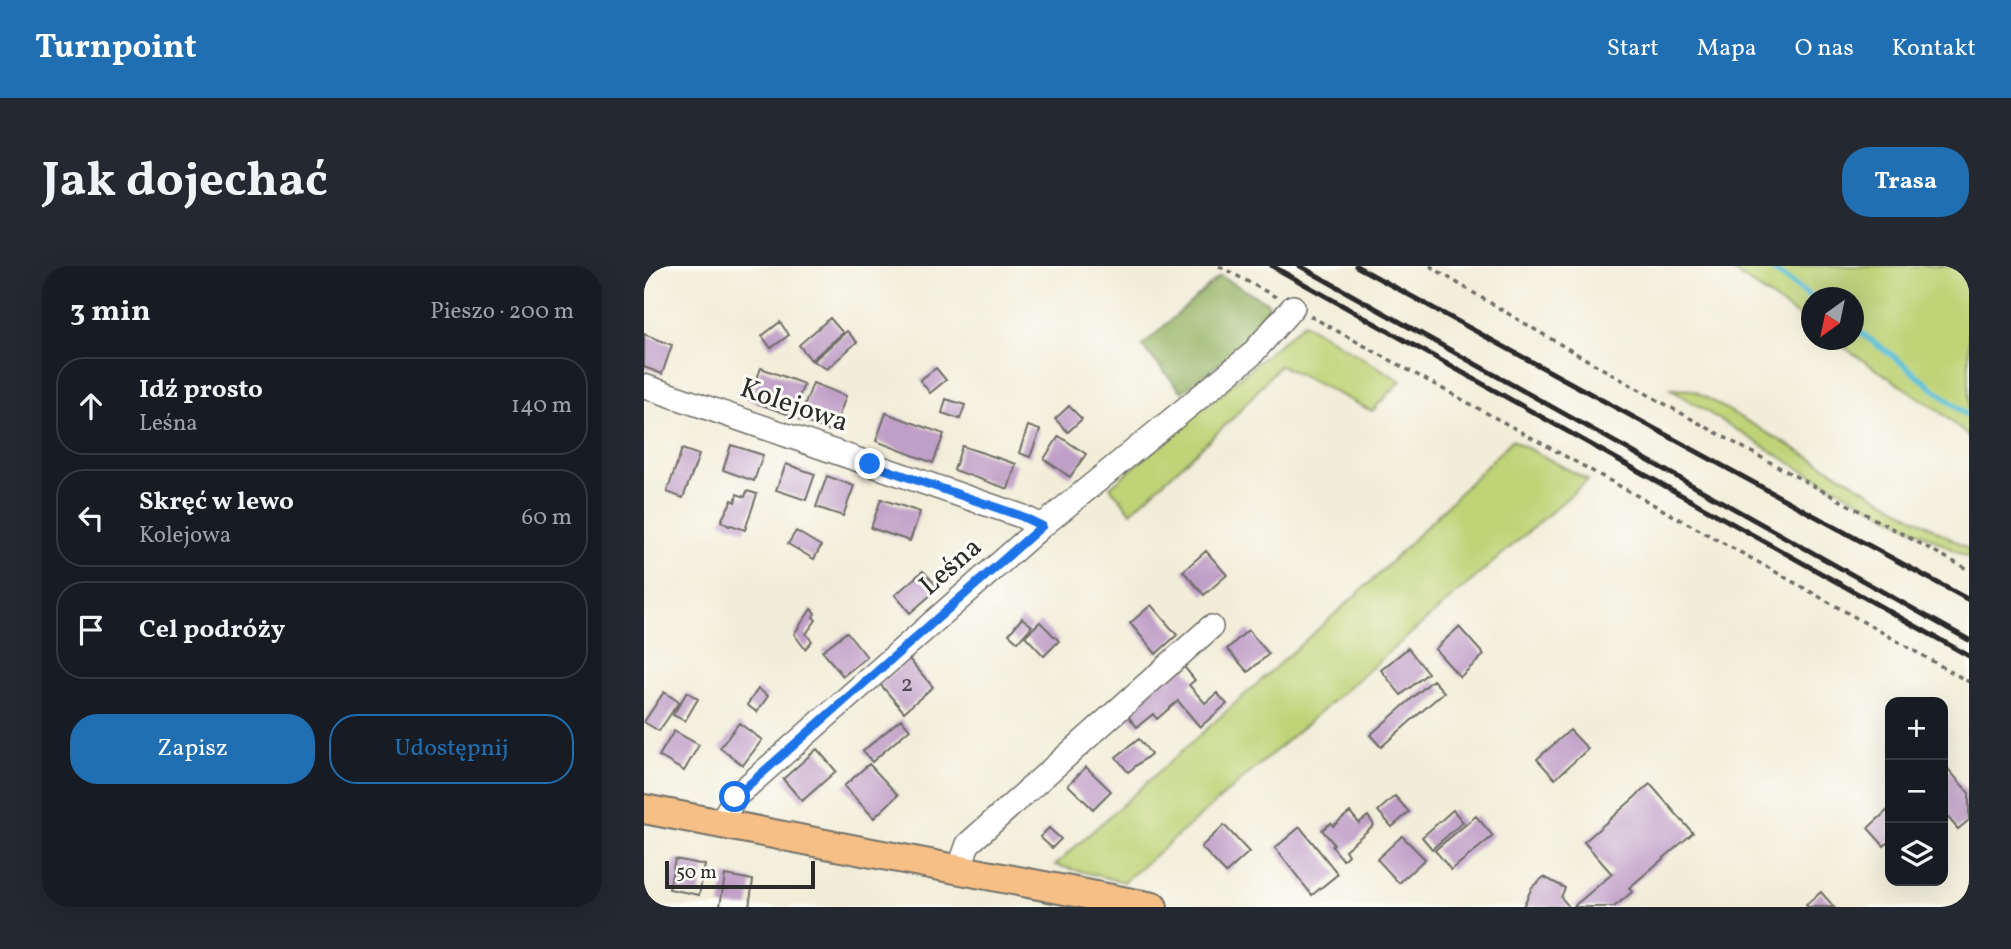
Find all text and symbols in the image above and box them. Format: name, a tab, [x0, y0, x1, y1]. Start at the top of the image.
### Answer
text: Turnpoint	[35, 26, 197, 72]
text: Start	[1607, 32, 1659, 66]
text: Mapa	[1697, 32, 1757, 66]
text: O nas	[1795, 32, 1854, 66]
text: Kontakt	[1892, 32, 1976, 66]
button: Trasa	[1842, 147, 1969, 217]
text: Jak dojechać	[42, 148, 328, 217]
north arrow	[1801, 287, 1864, 350]
text: 3 min	[70, 291, 151, 333]
text: Pieszo · 200 m	[430, 296, 574, 328]
street label: Kolejowa	[735, 369, 853, 443]
text: Idź prosto	[139, 372, 263, 408]
icon: ahead	[72, 387, 110, 425]
text: 140 m	[511, 390, 572, 422]
text: Leśna	[139, 408, 198, 440]
route end	[854, 448, 885, 479]
text: Skręć w lewo	[139, 484, 294, 520]
icon: left	[72, 499, 110, 537]
text: 60 m	[522, 502, 572, 534]
text: Kolejowa	[139, 520, 231, 552]
street label: Leśna	[911, 529, 991, 605]
icon: arrive	[72, 611, 110, 649]
text: Cel podróży	[139, 612, 285, 648]
house number: 2	[901, 668, 913, 702]
map controls	[1885, 697, 1948, 886]
button: +	[1885, 697, 1948, 760]
button: Zapisz	[70, 714, 315, 784]
button: Udostępnij	[329, 714, 574, 784]
button: −	[1885, 760, 1948, 823]
route start	[719, 781, 750, 812]
button: layers	[1885, 823, 1948, 886]
scale bar	[665, 858, 816, 890]
text: 50 m	[676, 860, 717, 886]

